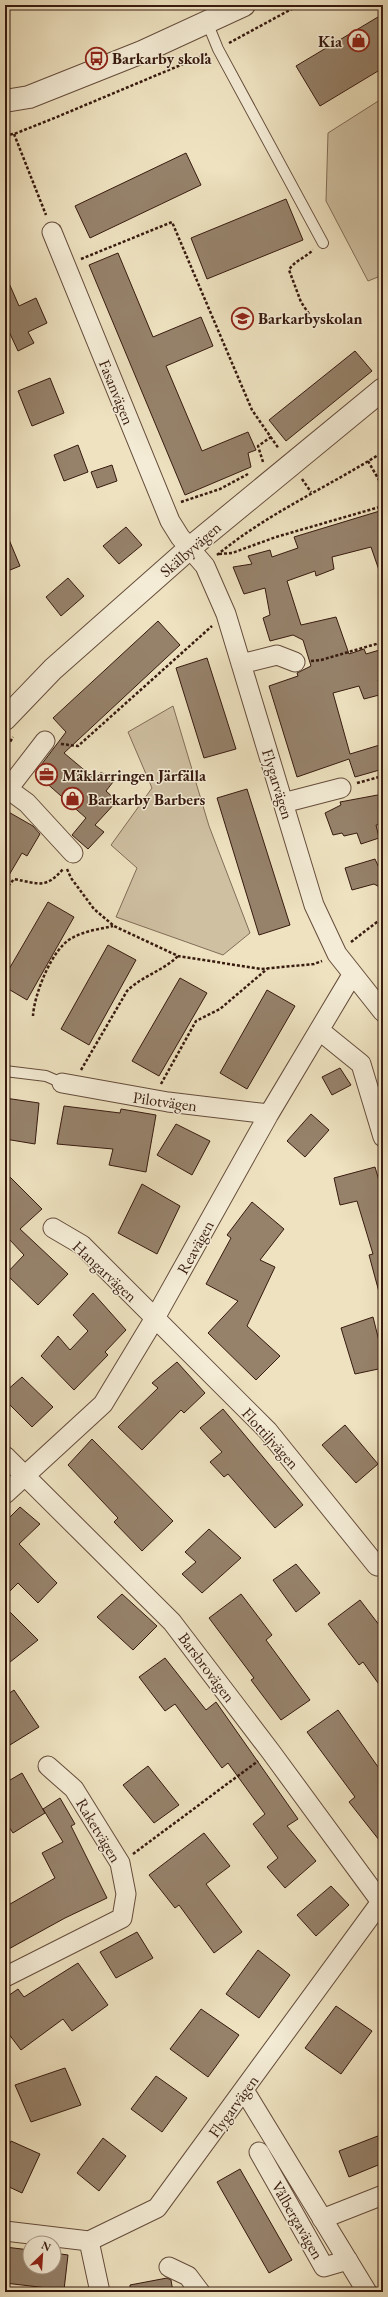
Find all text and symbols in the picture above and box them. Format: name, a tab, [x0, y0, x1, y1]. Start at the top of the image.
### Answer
shop icon: Kia	[345, 28, 371, 54]
place label: Kia	[318, 31, 343, 52]
bus stop icon: Barkarby skola	[83, 45, 109, 71]
place label: Barkarby skola	[112, 48, 212, 69]
school or university icon: Barkarbyskolan	[230, 305, 256, 331]
place label: Barkarbyskolan	[258, 308, 363, 329]
street label: Fasanvägen	[94, 356, 139, 428]
street label: Skälbyvägen	[155, 517, 226, 582]
street label: Flygarvägen	[257, 746, 298, 822]
office icon: Mäklarringen Järfälla	[34, 762, 60, 788]
place label: Mäklarringen Järfälla	[62, 765, 207, 786]
shop icon: Barkarby Barbers	[59, 786, 85, 812]
place label: Barkarby Barbers	[88, 789, 206, 810]
street label: Pilotvägen	[132, 1087, 199, 1116]
street label: Reavägen	[172, 1216, 219, 1278]
street label: Hangarvägen	[68, 1236, 142, 1307]
street label: Flottiljvägen	[237, 1403, 304, 1474]
street label: Barsbrovägen	[173, 1628, 240, 1707]
street label: Raketvägen	[71, 1794, 126, 1867]
street label: Flygarvägen	[204, 2070, 264, 2142]
street label: Vålbergavägen	[267, 2177, 329, 2264]
north arrow	[22, 2235, 62, 2275]
text: N	[39, 2238, 53, 2254]

